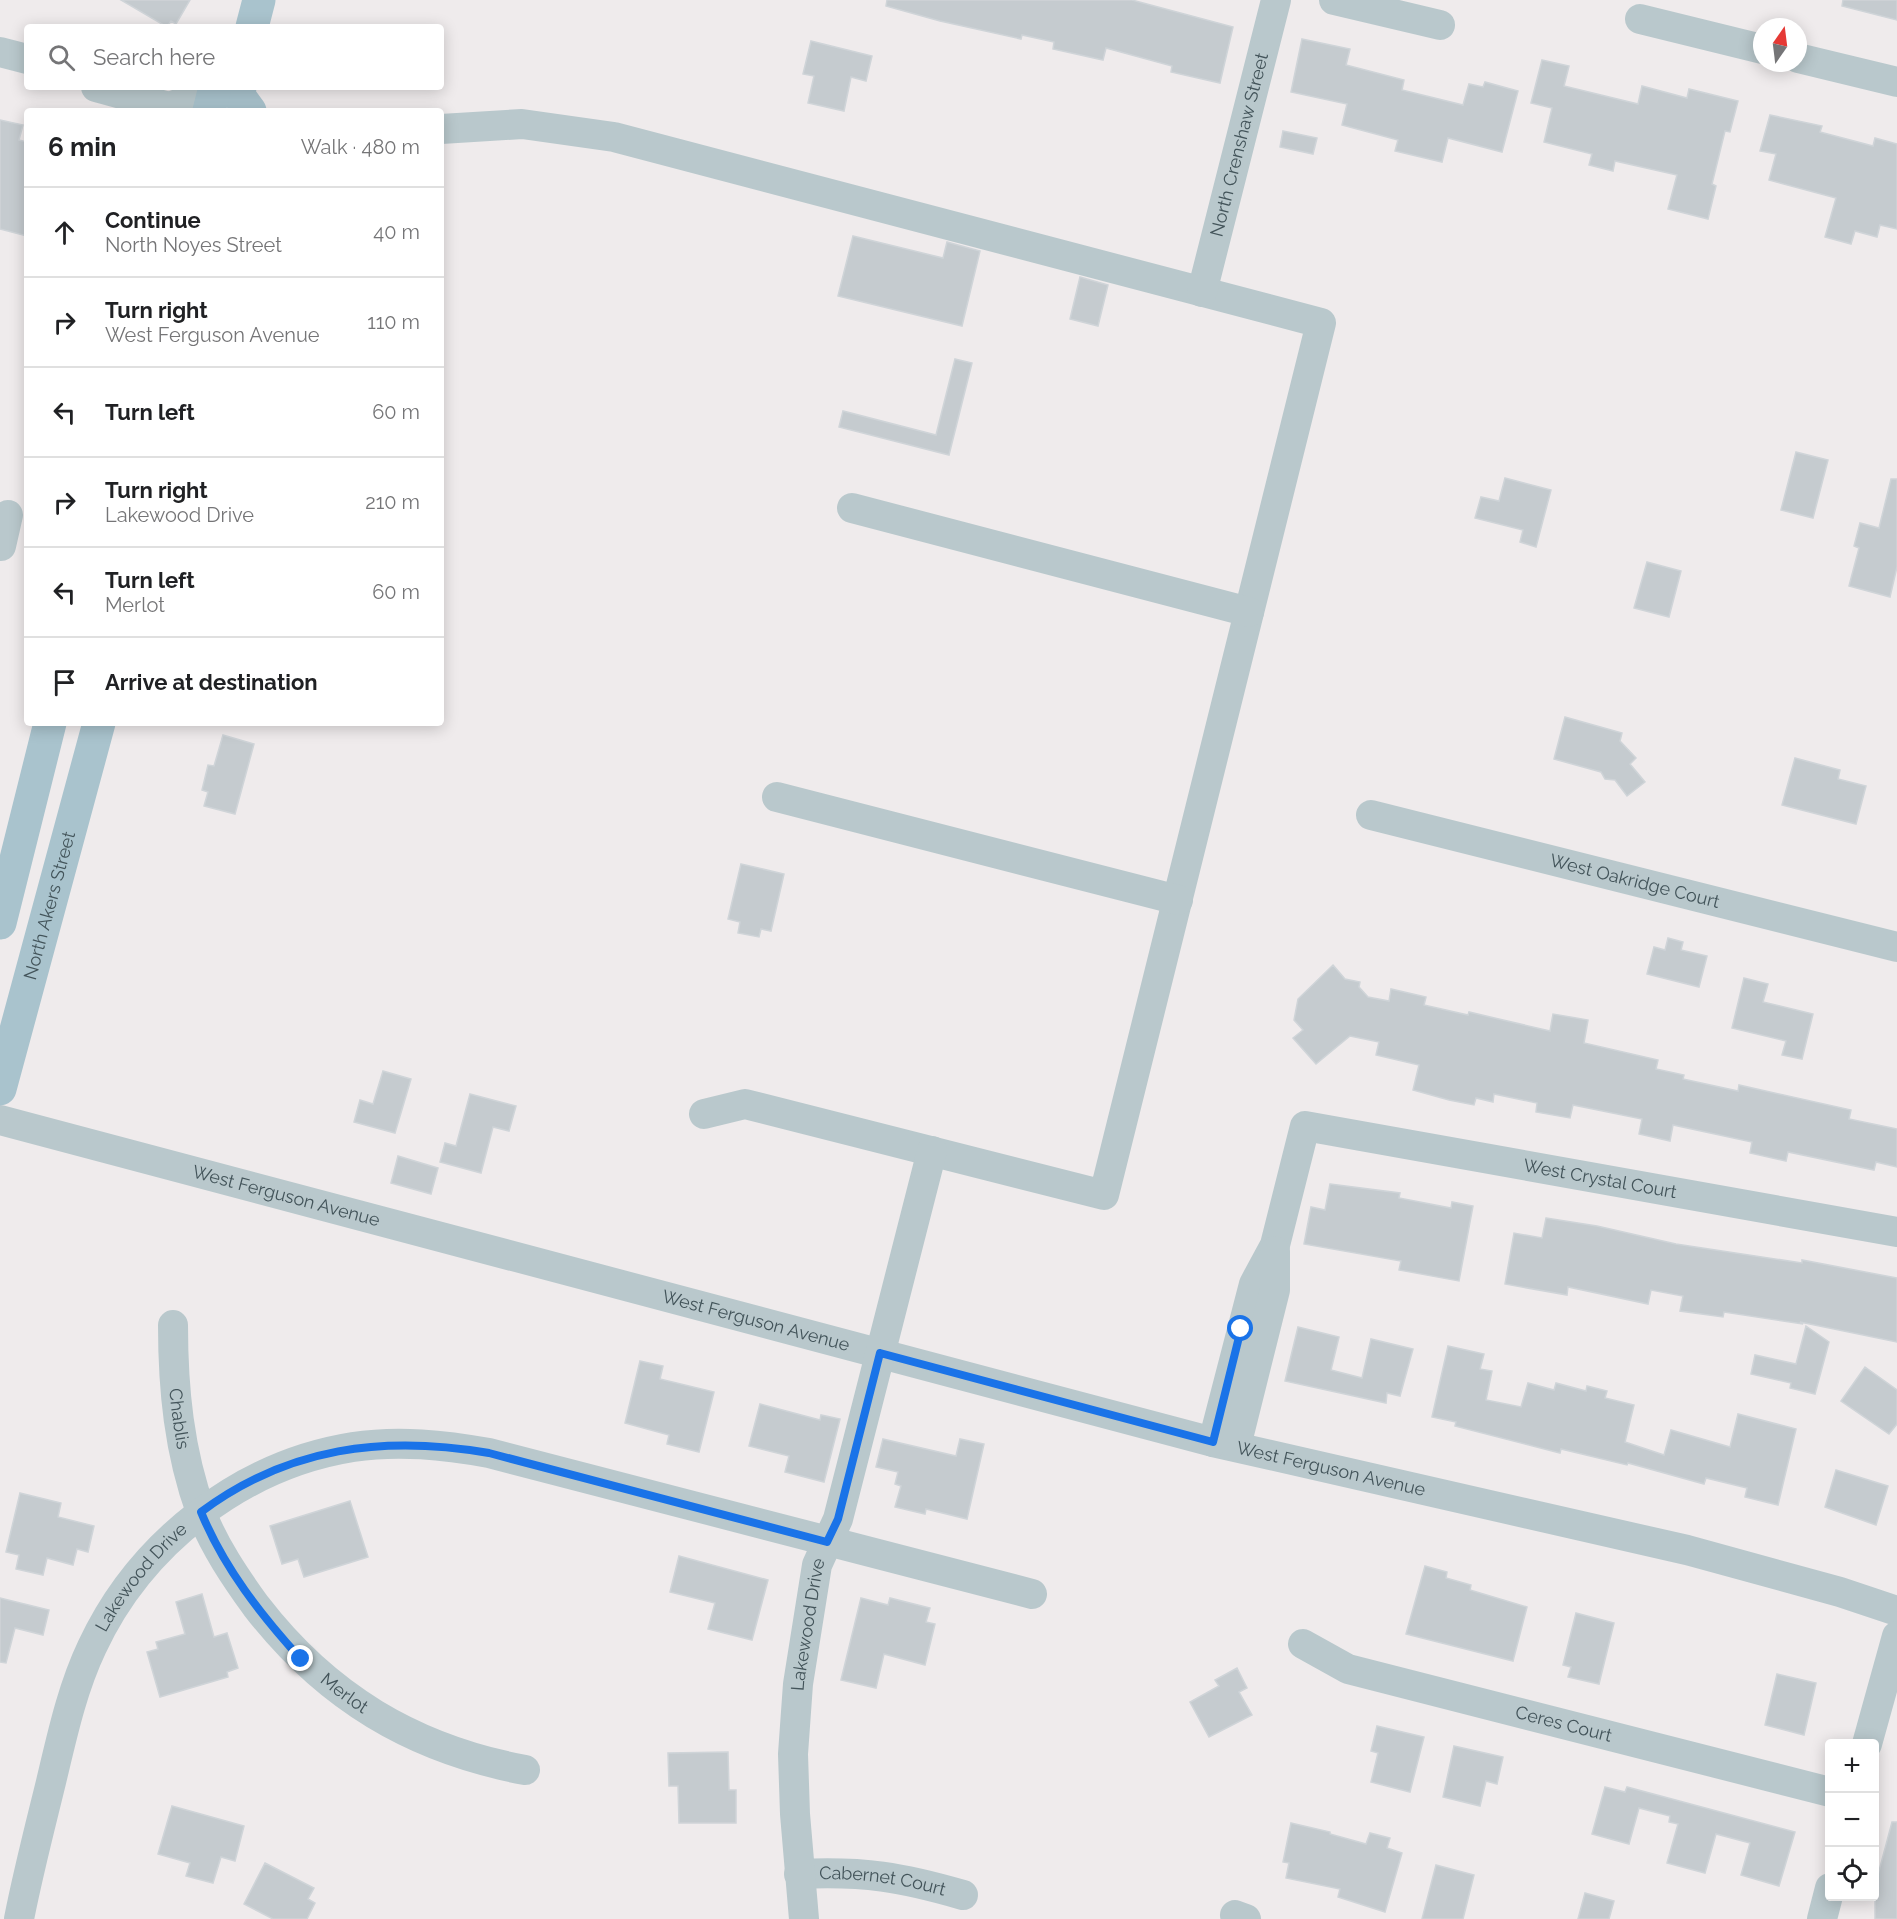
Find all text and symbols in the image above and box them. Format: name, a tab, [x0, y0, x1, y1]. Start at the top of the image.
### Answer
north arrow	[1753, 18, 1807, 72]
search box	[24, 24, 444, 90]
icon: search	[45, 41, 78, 74]
text: Search here	[93, 44, 215, 70]
street label: North Crenshaw Street	[1205, 50, 1272, 239]
text: 6 min	[48, 132, 117, 162]
text: Walk · 480 m	[301, 135, 420, 159]
text: Continue	[105, 207, 201, 233]
icon: ahead	[48, 216, 81, 249]
text: 40 m	[373, 220, 420, 244]
text: North Noyes Street	[105, 233, 282, 257]
text: Turn right	[105, 297, 208, 323]
icon: right	[48, 306, 81, 339]
text: 110 m	[367, 310, 420, 334]
text: West Ferguson Avenue	[105, 323, 320, 347]
icon: left	[48, 396, 81, 429]
text: Turn left	[105, 399, 195, 425]
text: 60 m	[372, 400, 420, 424]
text: Turn right	[105, 477, 208, 503]
icon: right	[48, 486, 81, 519]
text: 210 m	[365, 490, 420, 514]
text: Lakewood Drive	[105, 503, 254, 527]
text: Turn left	[105, 567, 195, 593]
icon: left	[48, 576, 81, 609]
text: 60 m	[372, 580, 420, 604]
text: Merlot	[105, 593, 165, 617]
icon: arrive	[48, 666, 81, 699]
text: Arrive at destination	[105, 669, 318, 695]
street label: North Akers Street	[19, 829, 79, 982]
street label: West Oakridge Court	[1548, 849, 1722, 912]
street label: West Crystal Court	[1522, 1154, 1678, 1202]
street label: West Ferguson Avenue	[190, 1161, 383, 1231]
street label: West Ferguson Avenue	[660, 1285, 852, 1355]
route start	[1227, 1315, 1253, 1341]
street label: Chablis	[165, 1387, 194, 1451]
street label: West Ferguson Avenue	[1235, 1437, 1428, 1500]
street label: Lakewood Drive	[91, 1518, 191, 1635]
street label: Lakewood Drive	[787, 1554, 829, 1691]
route end	[287, 1645, 313, 1671]
street label: Merlot	[317, 1668, 372, 1717]
street label: Ceres Court	[1513, 1701, 1614, 1746]
map controls	[1825, 1739, 1879, 1901]
button: +	[1825, 1739, 1879, 1793]
button: −	[1825, 1793, 1879, 1847]
button: locate	[1825, 1847, 1879, 1901]
street label: Cabernet Court	[819, 1862, 948, 1900]

